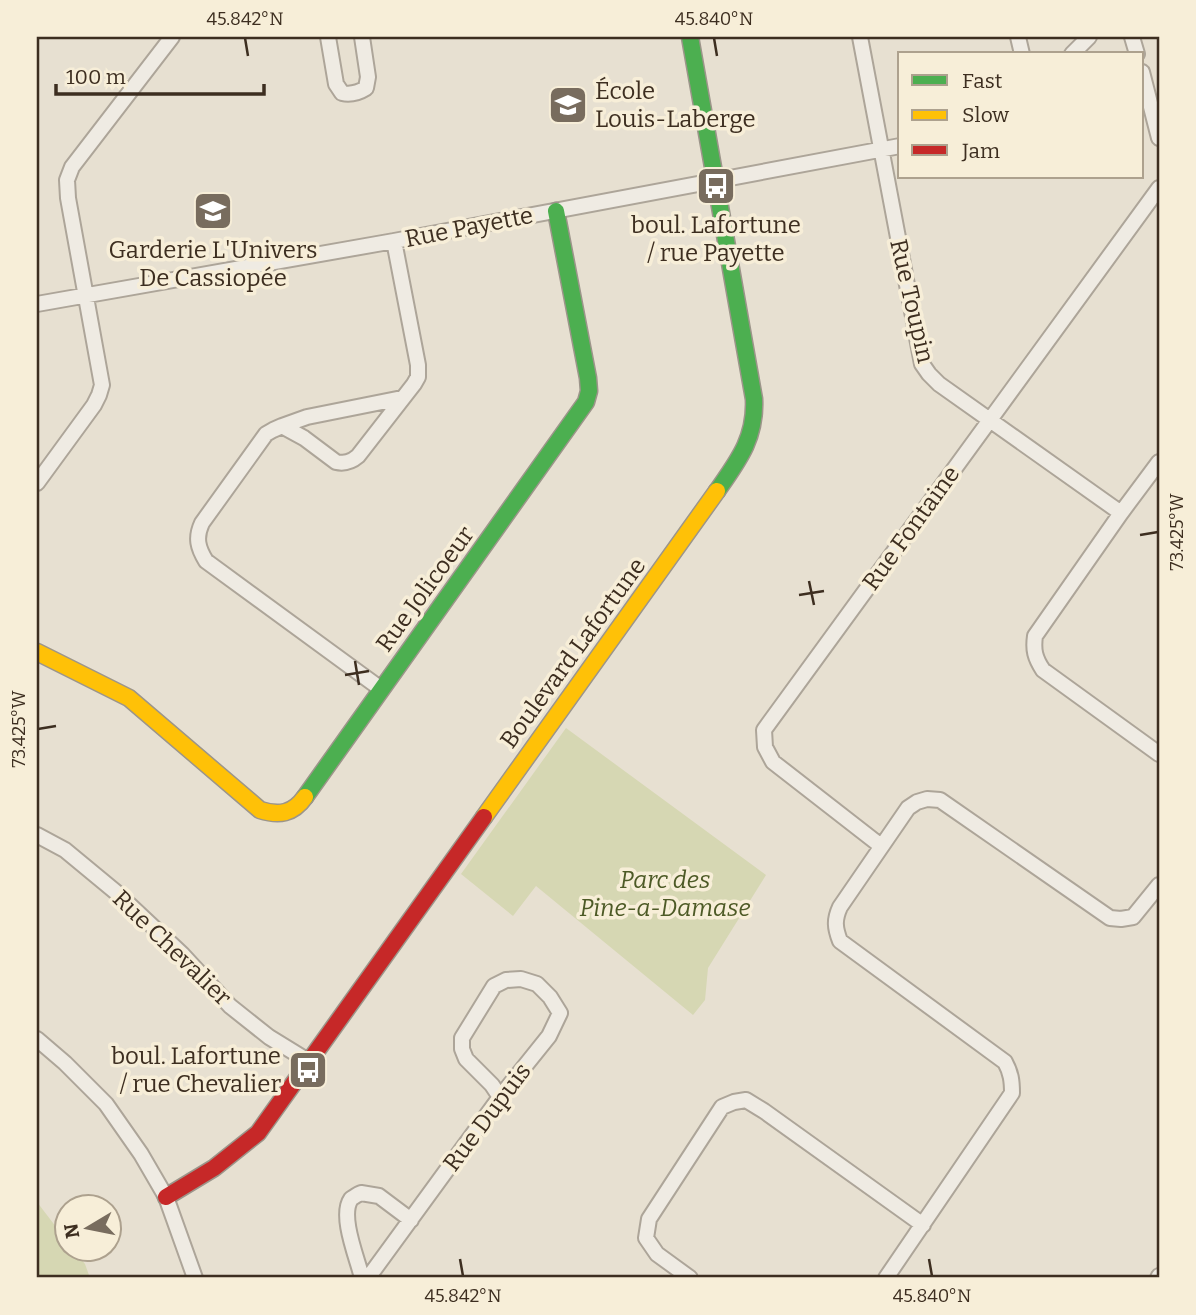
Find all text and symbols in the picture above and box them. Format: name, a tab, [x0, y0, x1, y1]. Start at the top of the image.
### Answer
text: 45.842°N	[207, 8, 283, 30]
text: 45.840°N	[675, 8, 753, 30]
scale bar	[56, 52, 264, 96]
legend	[898, 52, 1144, 178]
text: 100 m	[66, 64, 126, 90]
text: Fast	[962, 68, 1003, 94]
place label: École Louis-Laberge	[595, 76, 756, 133]
school or university icon: École Louis-Laberge	[547, 84, 589, 126]
text: Slow	[962, 102, 1009, 128]
text: Jam	[961, 138, 1000, 164]
bus stop icon: boul. Lafortune / rue Payette	[695, 165, 737, 207]
school or university icon: Garderie L'Univers De Cassiopée	[192, 190, 234, 232]
street label: Rue Payette	[403, 201, 535, 253]
place label: boul. Lafortune / rue Payette	[631, 211, 801, 267]
place label: Garderie L'Univers De Cassiopée	[108, 236, 318, 292]
street label: Rue Toupin	[884, 236, 940, 366]
street label: Rue Fontaine	[857, 460, 965, 596]
text: 73.425°W	[1166, 493, 1188, 571]
street label: Rue Jolicoeur	[370, 521, 480, 657]
street label: Boulevard Lafortune	[495, 552, 651, 754]
text: 73.425°W	[8, 690, 30, 768]
park label: Parc des Pine-a-Damase	[580, 866, 750, 922]
street label: Rue Chevalier	[107, 885, 237, 1012]
place label: boul. Lafortune / rue Chevalier	[111, 1042, 281, 1098]
bus stop icon: boul. Lafortune / rue Chevalier	[287, 1049, 329, 1091]
street label: Rue Dupuis	[437, 1058, 537, 1176]
north arrow	[52, 1192, 122, 1262]
text: N	[59, 1221, 84, 1240]
text: 45.842°N	[425, 1285, 501, 1307]
text: 45.840°N	[893, 1285, 971, 1307]

